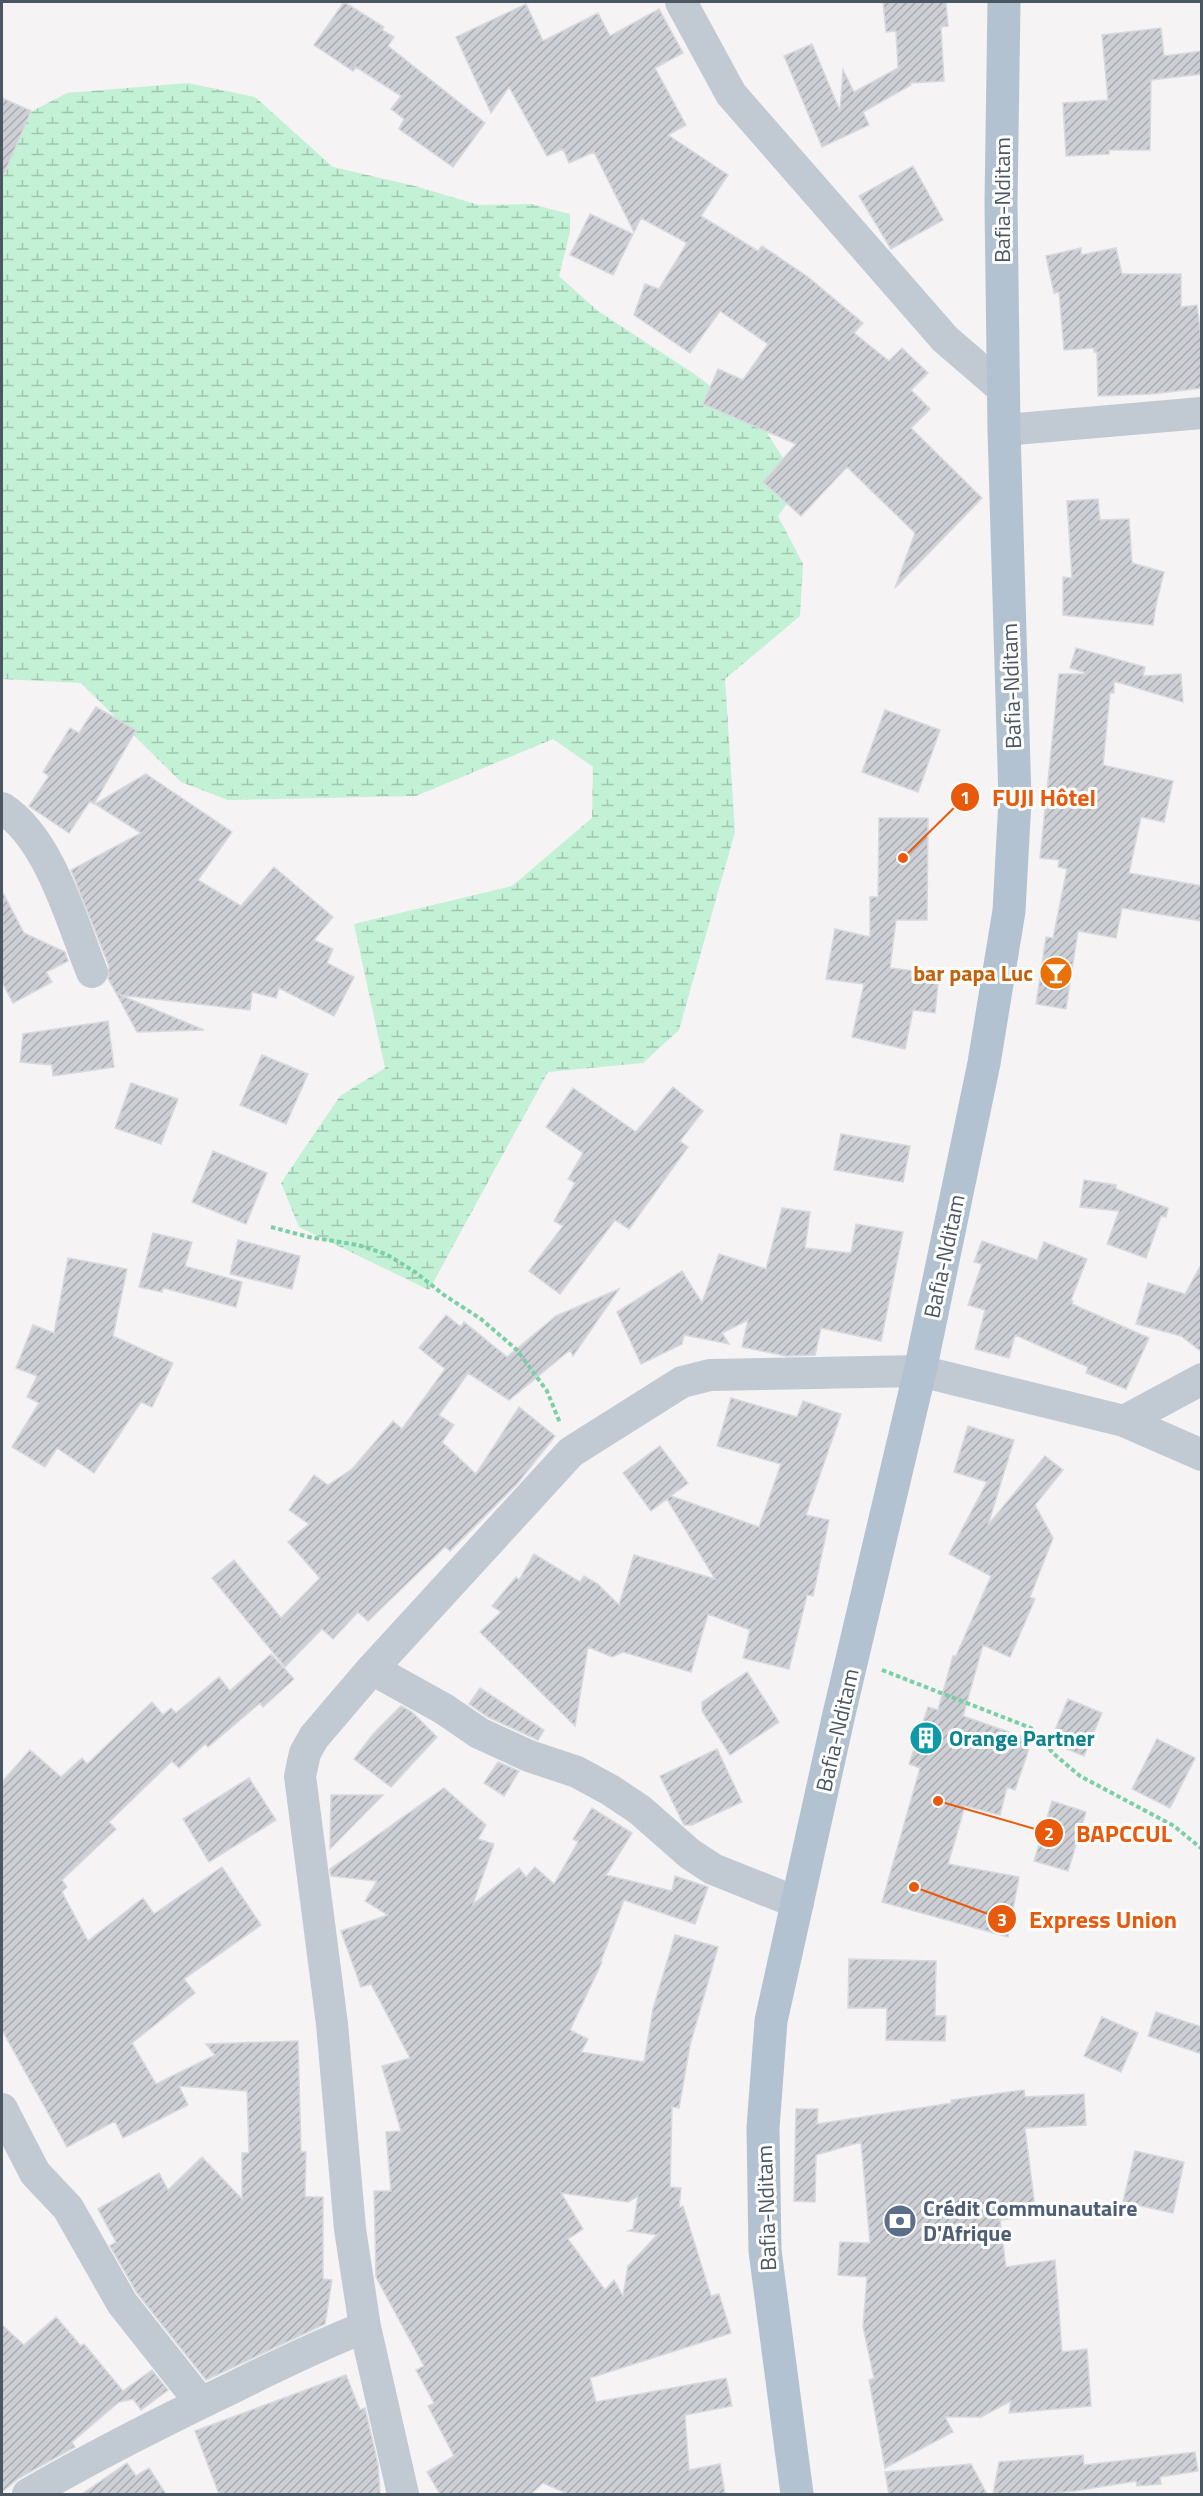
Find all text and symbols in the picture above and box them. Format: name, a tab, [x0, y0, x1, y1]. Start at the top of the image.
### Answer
street label: Bafia-Nditam	[985, 137, 1019, 263]
street label: Bafia-Nditam	[992, 623, 1030, 749]
callout: FUJI Hôtel	[950, 776, 1108, 818]
text: FUJI Hôtel	[992, 779, 1096, 815]
text: 1	[960, 784, 970, 811]
bar icon: bar papa Luc	[1038, 955, 1074, 991]
place label: bar papa Luc	[913, 956, 1033, 990]
street label: Bafia-Nditam	[914, 1191, 974, 1321]
street label: Bafia-Nditam	[806, 1665, 868, 1795]
building icon: Orange Partner	[908, 1720, 944, 1756]
place label: Orange Partner	[949, 1721, 1095, 1755]
callout: BAPCCUL	[1034, 1812, 1184, 1854]
text: BAPCCUL	[1076, 1815, 1173, 1851]
text: 2	[1044, 1820, 1054, 1847]
callout: Express Union	[987, 1898, 1189, 1940]
text: Express Union	[1029, 1901, 1177, 1937]
text: 3	[997, 1906, 1007, 1933]
street label: Bafia-Nditam	[747, 2145, 785, 2271]
place label: Crédit Communautaire D'Afrique	[923, 2191, 1137, 2250]
bank icon: Crédit Communautaire D'Afrique	[882, 2203, 918, 2239]

